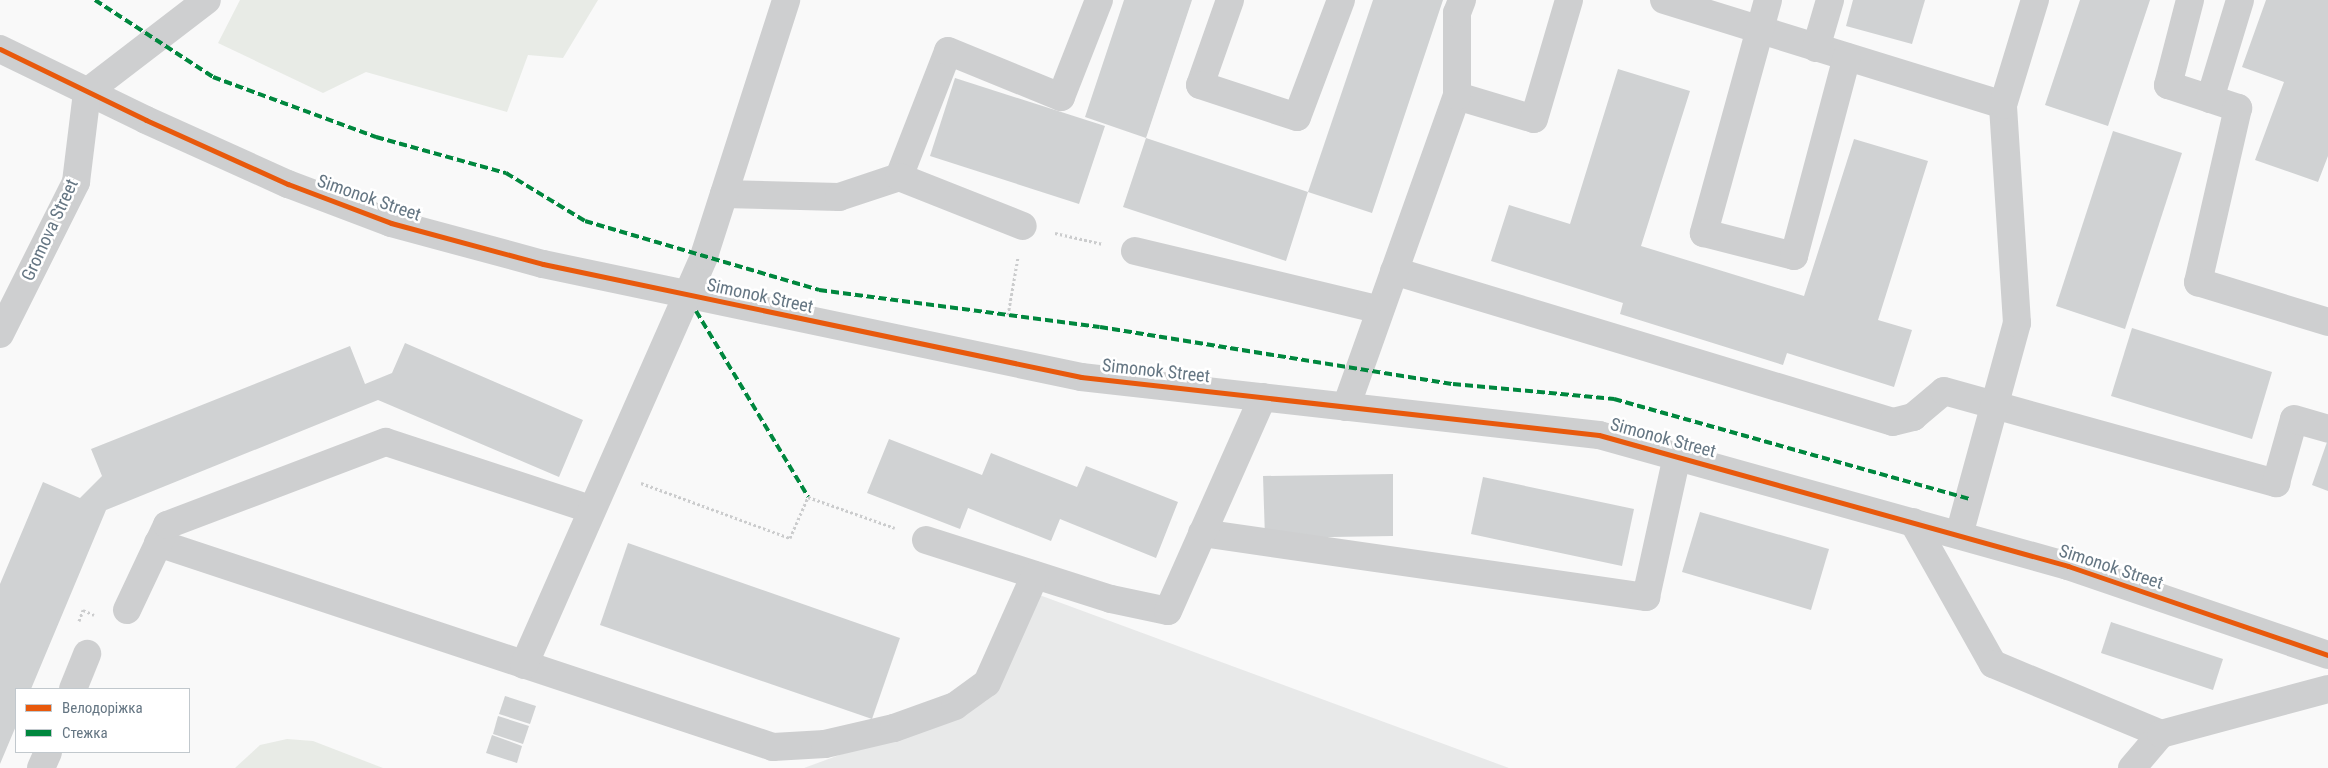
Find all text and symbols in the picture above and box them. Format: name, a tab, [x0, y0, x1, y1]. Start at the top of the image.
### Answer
street label: Simonok Street	[314, 170, 424, 226]
street label: Gromova Street	[17, 176, 83, 284]
street label: Simonok Street	[705, 274, 815, 318]
street label: Simonok Street	[1101, 355, 1211, 387]
street label: Simonok Street	[1608, 414, 1718, 462]
street label: Simonok Street	[2056, 540, 2166, 594]
legend	[15, 688, 190, 753]
text: Велодоріжка	[62, 699, 143, 717]
text: Стежка	[62, 724, 108, 742]

